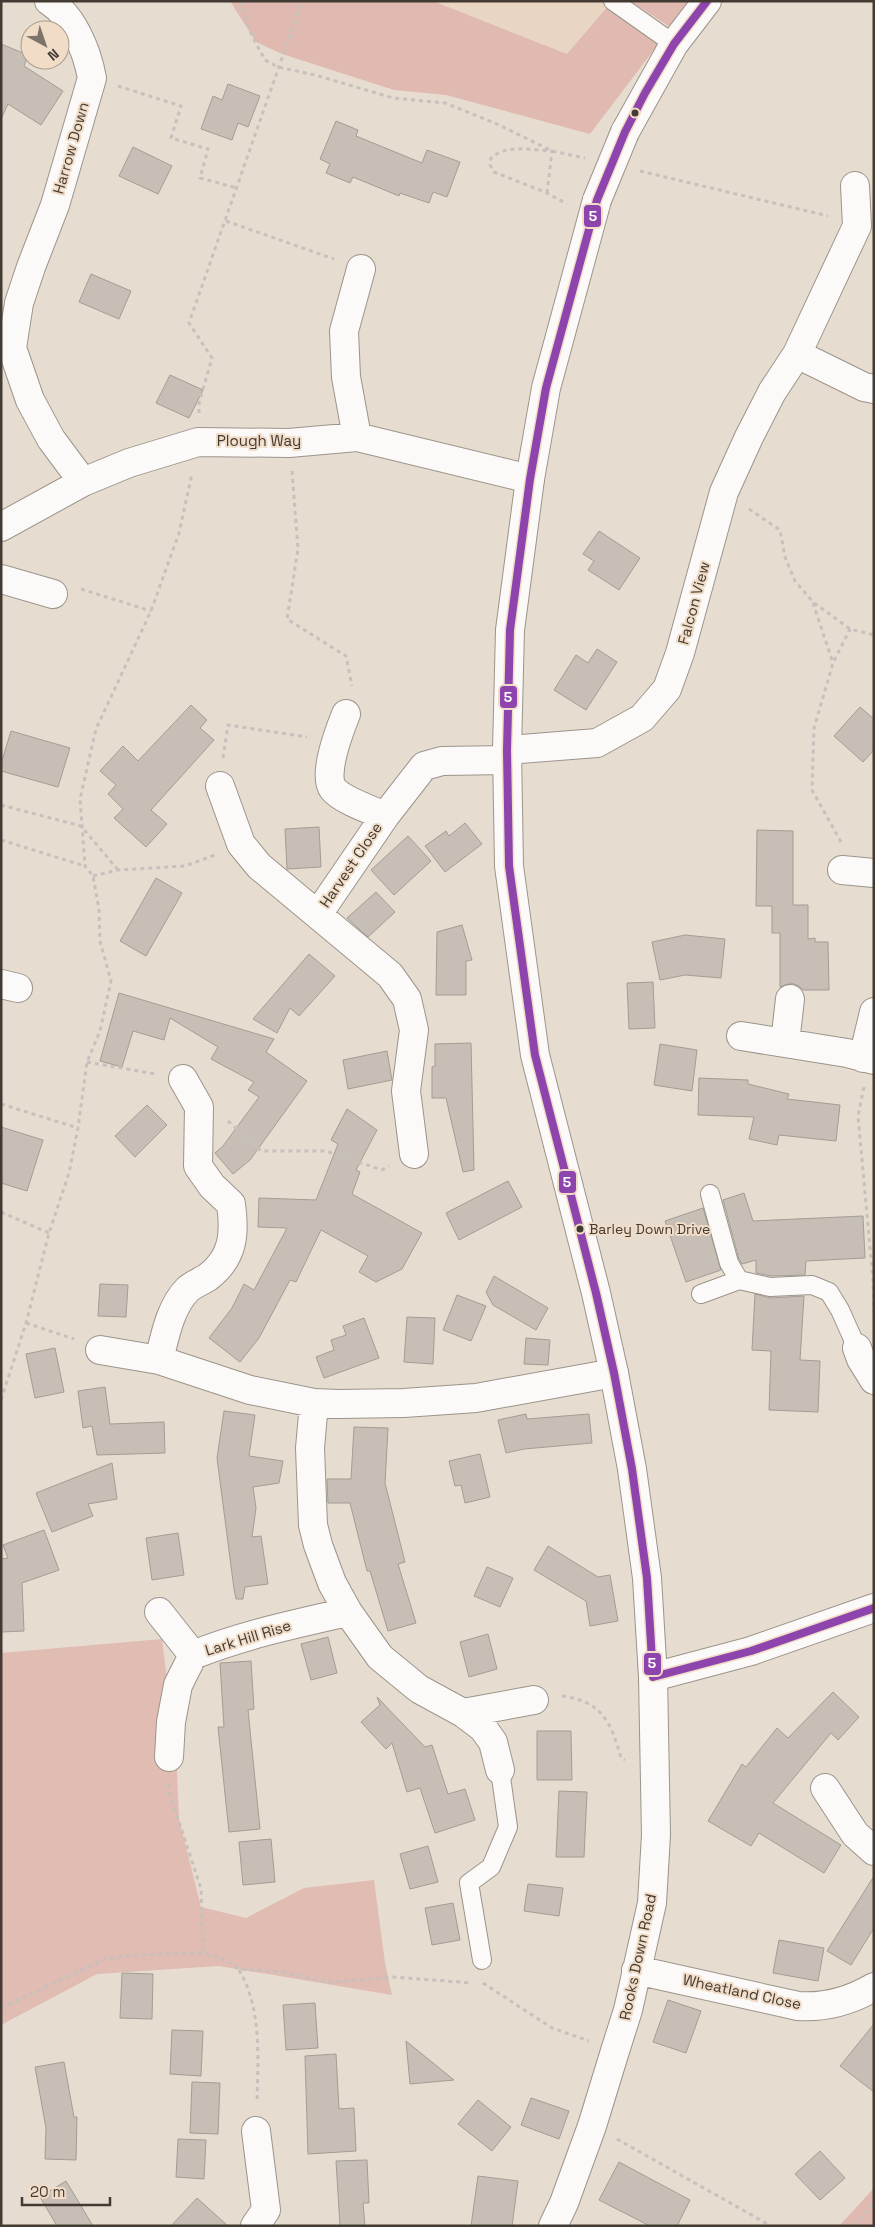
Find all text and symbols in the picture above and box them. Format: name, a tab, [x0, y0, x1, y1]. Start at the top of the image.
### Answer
north arrow	[20, 20, 70, 70]
text: N	[44, 45, 63, 65]
street label: Harrow Down	[48, 100, 93, 196]
unlabelled marker	[630, 108, 640, 118]
line badge: 5	[583, 204, 602, 228]
text: 5	[589, 207, 597, 225]
street label: Plough Way	[217, 431, 301, 450]
street label: Falcon View	[673, 559, 714, 646]
line badge: 5	[499, 685, 518, 709]
text: 5	[504, 688, 512, 706]
street label: Harvest Close	[315, 818, 386, 911]
line badge: 5	[558, 1170, 577, 1194]
text: 5	[563, 1173, 571, 1191]
place label: Barley Down Drive	[589, 1220, 710, 1238]
marker: Barley Down Drive	[575, 1224, 585, 1234]
street label: Lark Hill Rise	[202, 1615, 293, 1660]
line badge: 5	[643, 1652, 662, 1676]
text: 5	[648, 1654, 656, 1672]
street label: Rooks Down Road	[615, 1892, 660, 2022]
street label: Wheatland Close	[681, 1970, 803, 2013]
scale bar	[22, 2174, 110, 2206]
text: 20 m	[30, 2182, 65, 2201]

